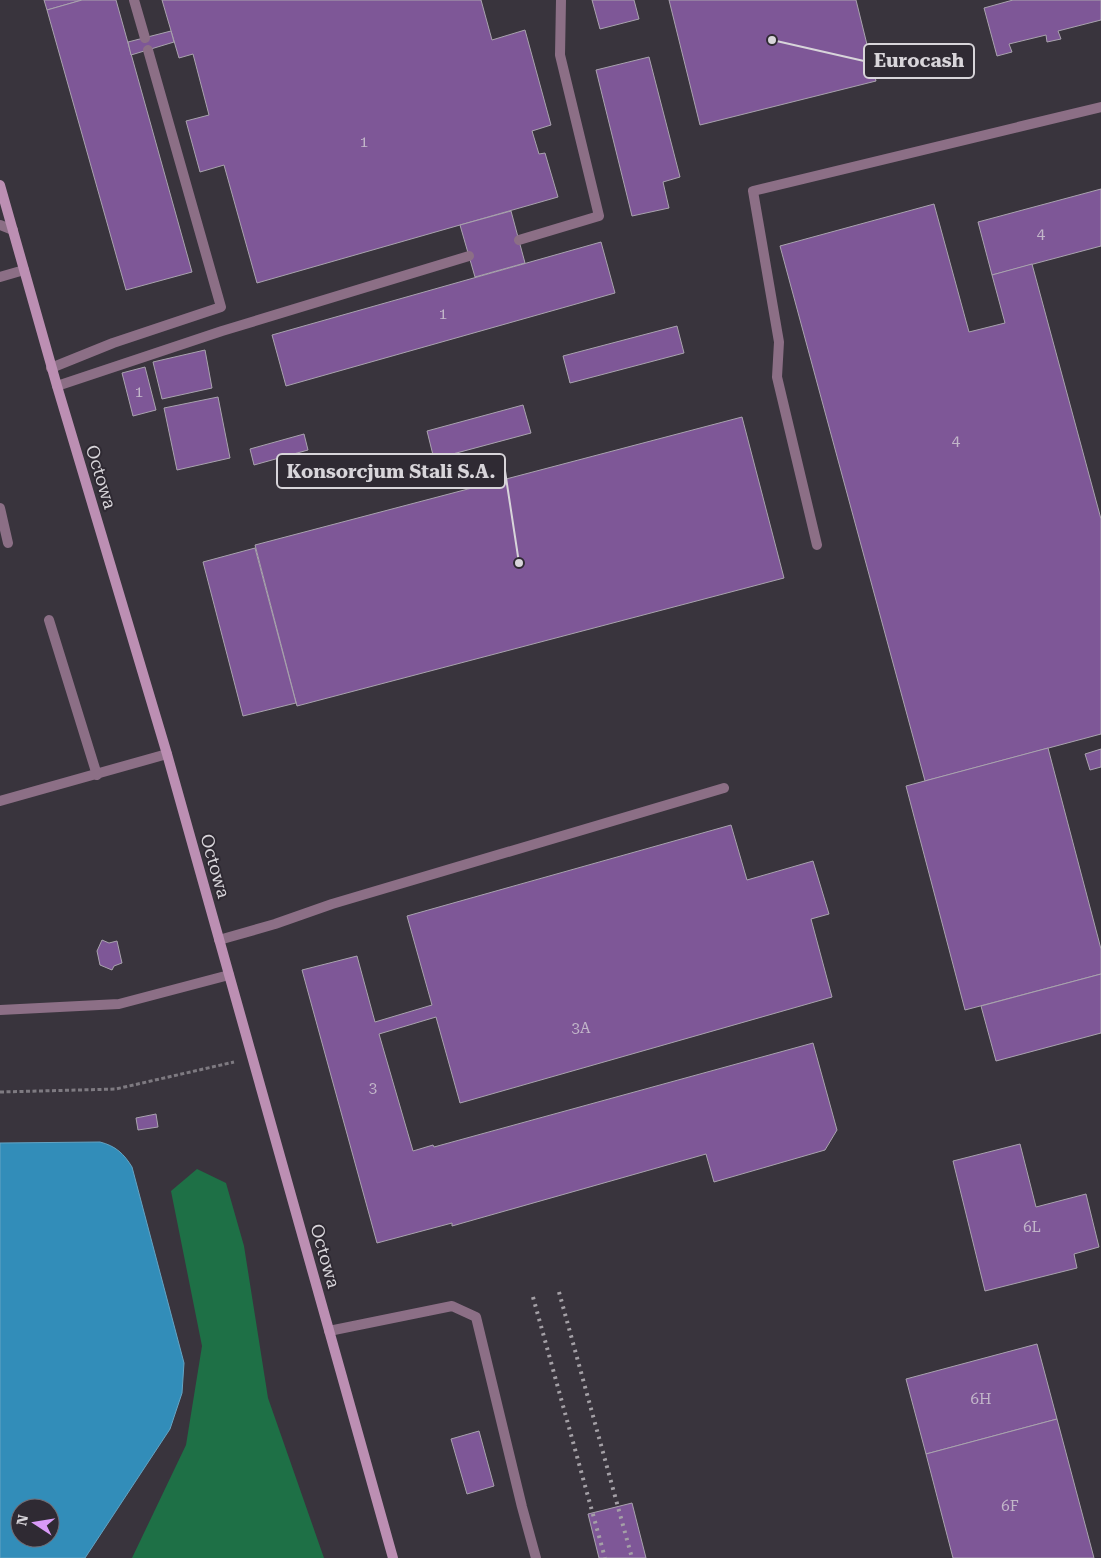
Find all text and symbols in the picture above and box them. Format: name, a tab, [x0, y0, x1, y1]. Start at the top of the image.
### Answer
callout: Eurocash	[864, 44, 974, 78]
text: Eurocash	[874, 49, 965, 72]
house number: 1	[360, 133, 368, 151]
house number: 4	[1037, 225, 1046, 243]
house number: 1	[439, 305, 447, 323]
house number: 1	[135, 383, 143, 401]
house number: 4	[952, 432, 961, 450]
street label: Octowa	[82, 442, 121, 512]
callout: Konsorcjum Stali S.A.	[277, 454, 505, 488]
text: Konsorcjum Stali S.A.	[287, 460, 495, 483]
street label: Octowa	[196, 831, 235, 901]
house number: 3A	[572, 1019, 591, 1037]
house number: 3	[369, 1079, 377, 1097]
house number: 6L	[1023, 1218, 1041, 1236]
street label: Octowa	[306, 1221, 345, 1291]
house number: 6H	[971, 1390, 991, 1408]
house number: 6F	[1001, 1497, 1019, 1515]
north arrow	[10, 1498, 60, 1548]
text: N	[13, 1513, 31, 1527]

